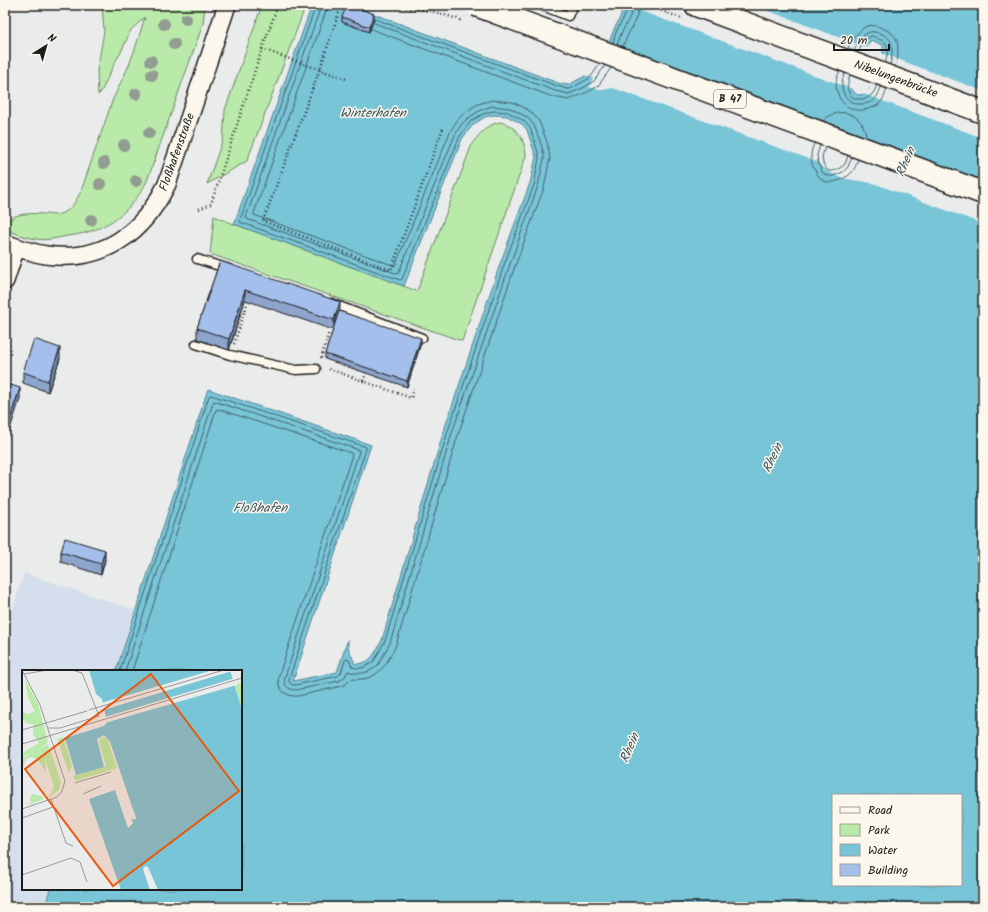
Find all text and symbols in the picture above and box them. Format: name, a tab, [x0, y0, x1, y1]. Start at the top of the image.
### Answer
north arrow	[26, 26, 66, 66]
scale bar	[834, 26, 889, 52]
text: N	[43, 30, 60, 48]
text: 20 m	[840, 31, 868, 50]
street label: Nibelungenbrücke	[852, 55, 941, 103]
road number: B 47	[714, 90, 746, 108]
water label: Winterhafen	[340, 103, 407, 124]
street label: Floßhafenstraße	[154, 110, 200, 194]
water label: Rhein	[890, 143, 922, 180]
water label: Rhein	[757, 439, 790, 476]
water label: Floßhafen	[233, 498, 288, 519]
inset map	[22, 670, 242, 890]
water label: Rhein	[614, 729, 646, 766]
legend	[832, 794, 962, 886]
text: Road	[868, 801, 893, 820]
text: Park	[868, 821, 890, 840]
text: Water	[868, 841, 898, 860]
text: Building	[868, 861, 908, 880]

